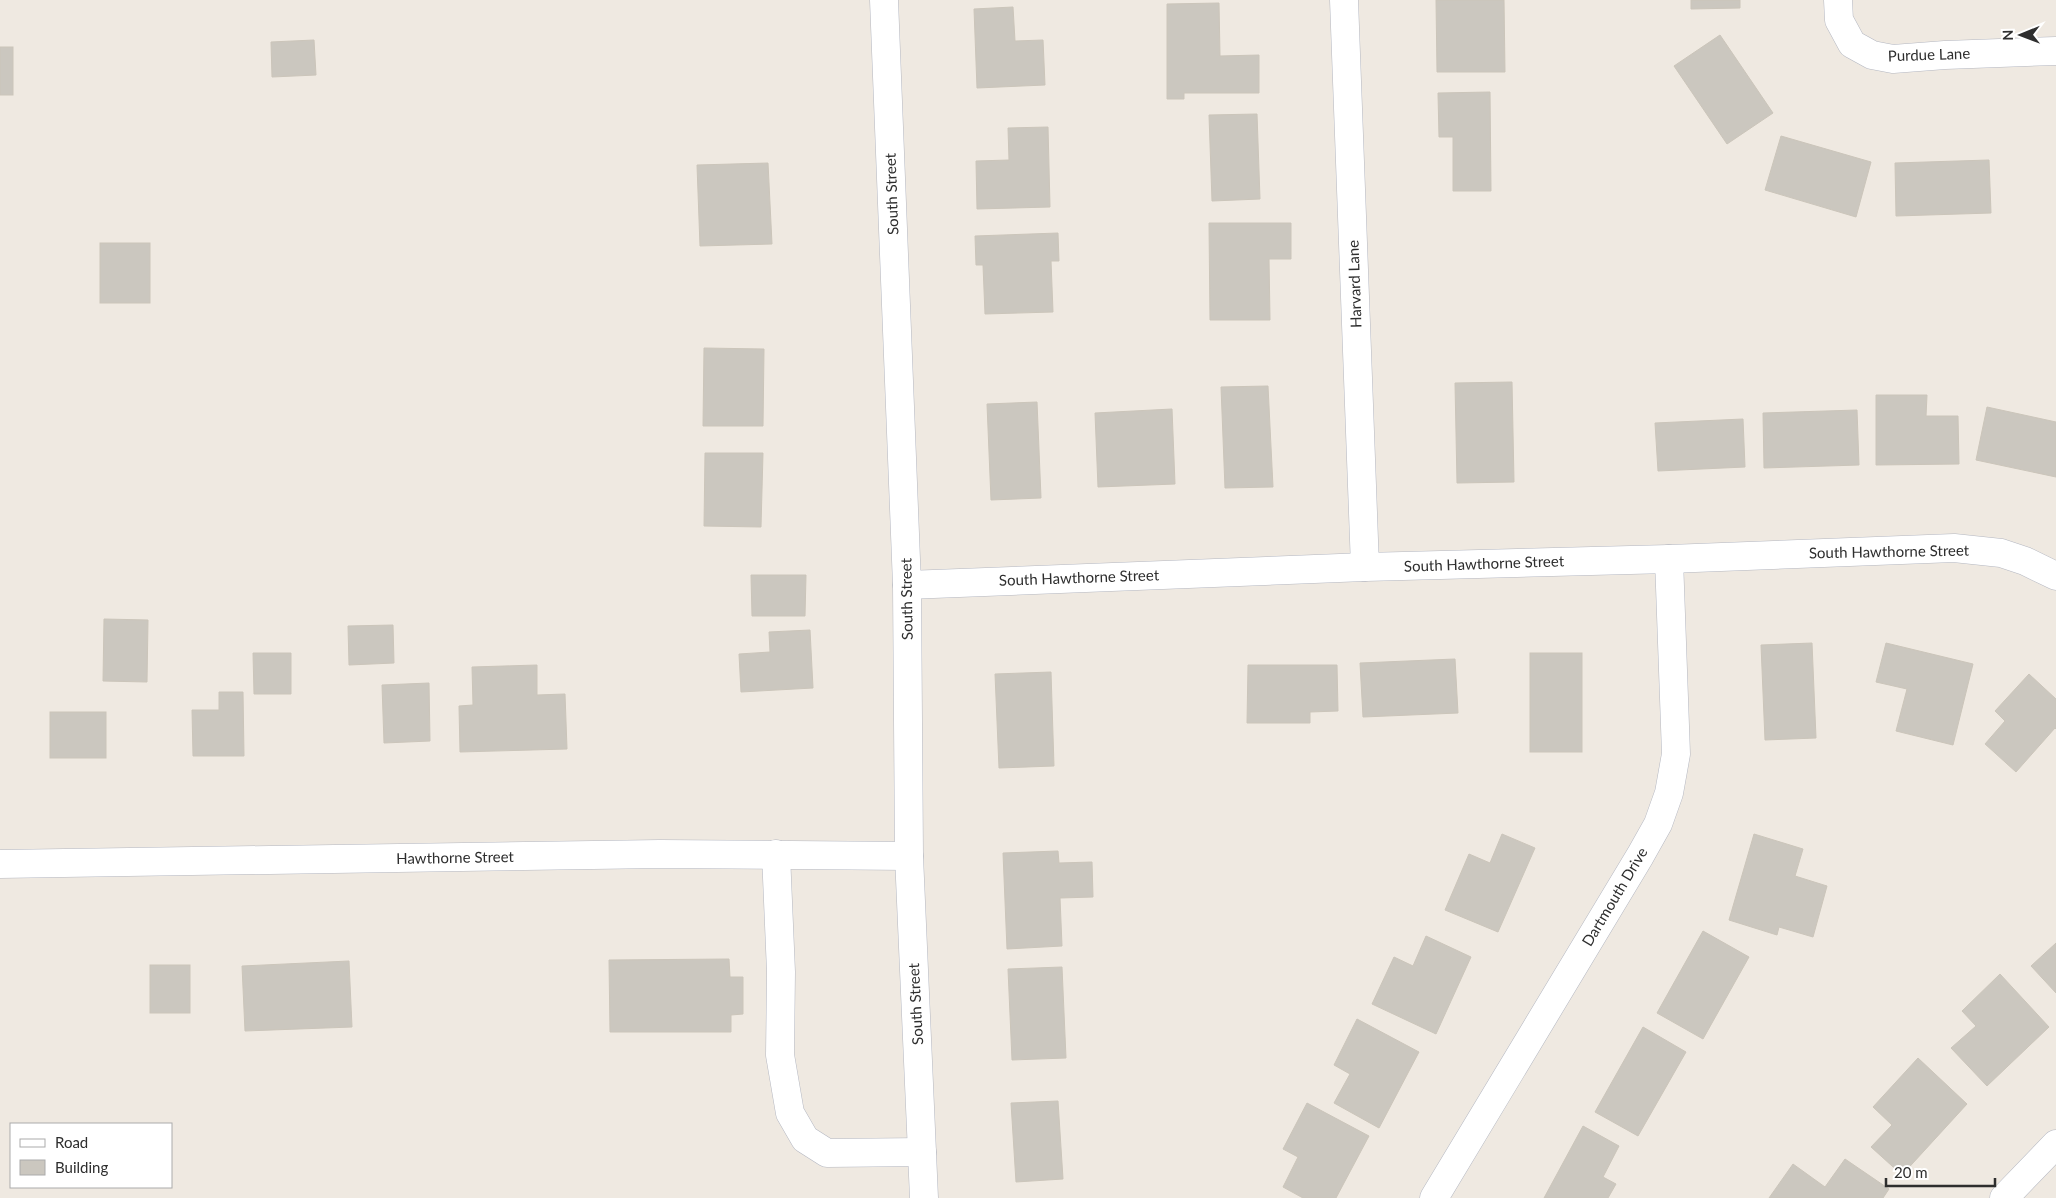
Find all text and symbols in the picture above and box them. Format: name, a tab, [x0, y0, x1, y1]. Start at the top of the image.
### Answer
north arrow	[1996, 10, 2046, 60]
text: N	[1999, 30, 2016, 41]
street label: Purdue Lane	[1887, 44, 1971, 64]
street label: South Street	[881, 152, 901, 235]
street label: Harvard Lane	[1343, 240, 1365, 328]
street label: South Hawthorne Street	[1809, 541, 1970, 561]
street label: South Hawthorne Street	[1404, 551, 1565, 575]
street label: South Street	[896, 557, 916, 640]
street label: South Hawthorne Street	[999, 565, 1160, 589]
street label: Dartmouth Drive	[1578, 844, 1651, 949]
street label: Hawthorne Street	[396, 847, 515, 867]
street label: South Street	[904, 962, 926, 1045]
legend	[10, 1123, 172, 1188]
text: Road	[55, 1133, 88, 1151]
scale bar	[1886, 1156, 1995, 1188]
text: Building	[55, 1158, 108, 1176]
text: 20 m	[1894, 1163, 1928, 1181]

